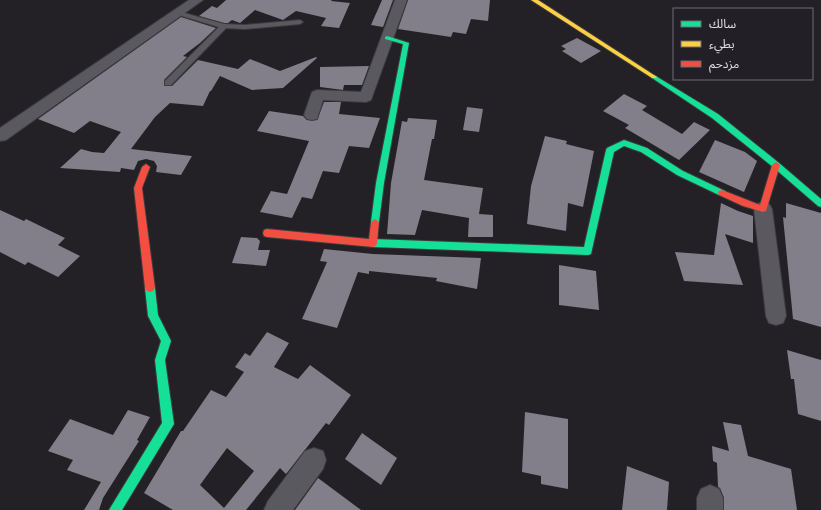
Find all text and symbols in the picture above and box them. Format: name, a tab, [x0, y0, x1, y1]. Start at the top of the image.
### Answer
legend	[673, 8, 813, 80]
text: سالك	[709, 16, 736, 31]
text: بطيء	[709, 36, 735, 54]
text: مزدحم	[709, 56, 739, 73]

